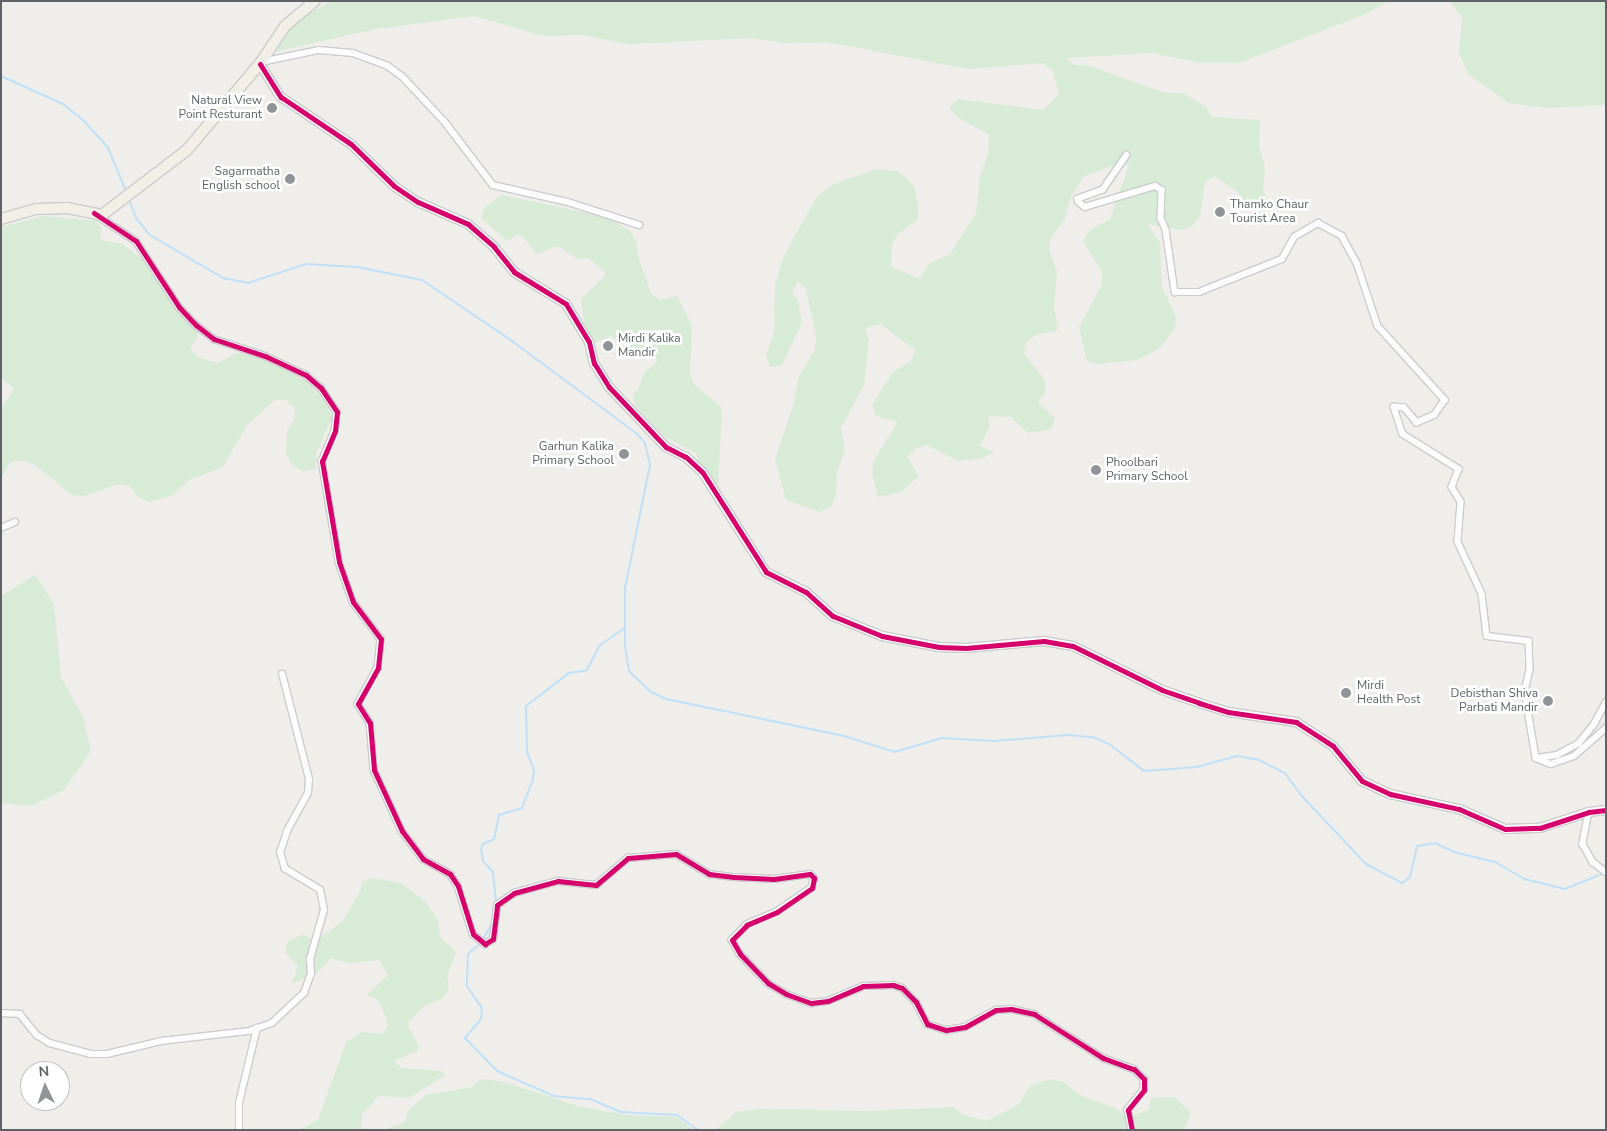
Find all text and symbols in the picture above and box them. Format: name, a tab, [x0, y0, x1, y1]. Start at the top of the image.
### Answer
place label: Natural View Point Resturant	[179, 94, 262, 122]
marker: Natural View Point Resturant	[266, 102, 278, 114]
place label: Sagarmatha English school	[202, 165, 280, 193]
marker: Sagarmatha English school	[284, 173, 296, 185]
place label: Thamko Chaur Tourist Area	[1230, 198, 1309, 226]
marker: Thamko Chaur Tourist Area	[1214, 206, 1226, 218]
place label: Mirdi Kalika Mandir	[618, 332, 681, 360]
marker: Mirdi Kalika Mandir	[602, 340, 614, 352]
place label: Garhun Kalika Primary School	[532, 440, 614, 468]
marker: Garhun Kalika Primary School	[618, 448, 630, 460]
place label: Phoolbari Primary School	[1106, 456, 1188, 484]
marker: Phoolbari Primary School	[1090, 464, 1102, 476]
place label: Mirdi Health Post	[1357, 679, 1420, 707]
marker: Mirdi Health Post	[1339, 686, 1353, 700]
place label: Debisthan Shiva Parbati Mandir	[1451, 687, 1538, 715]
marker: Debisthan Shiva Parbati Mandir	[1542, 695, 1554, 707]
north arrow	[20, 1061, 70, 1111]
text: N	[38, 1062, 50, 1081]

